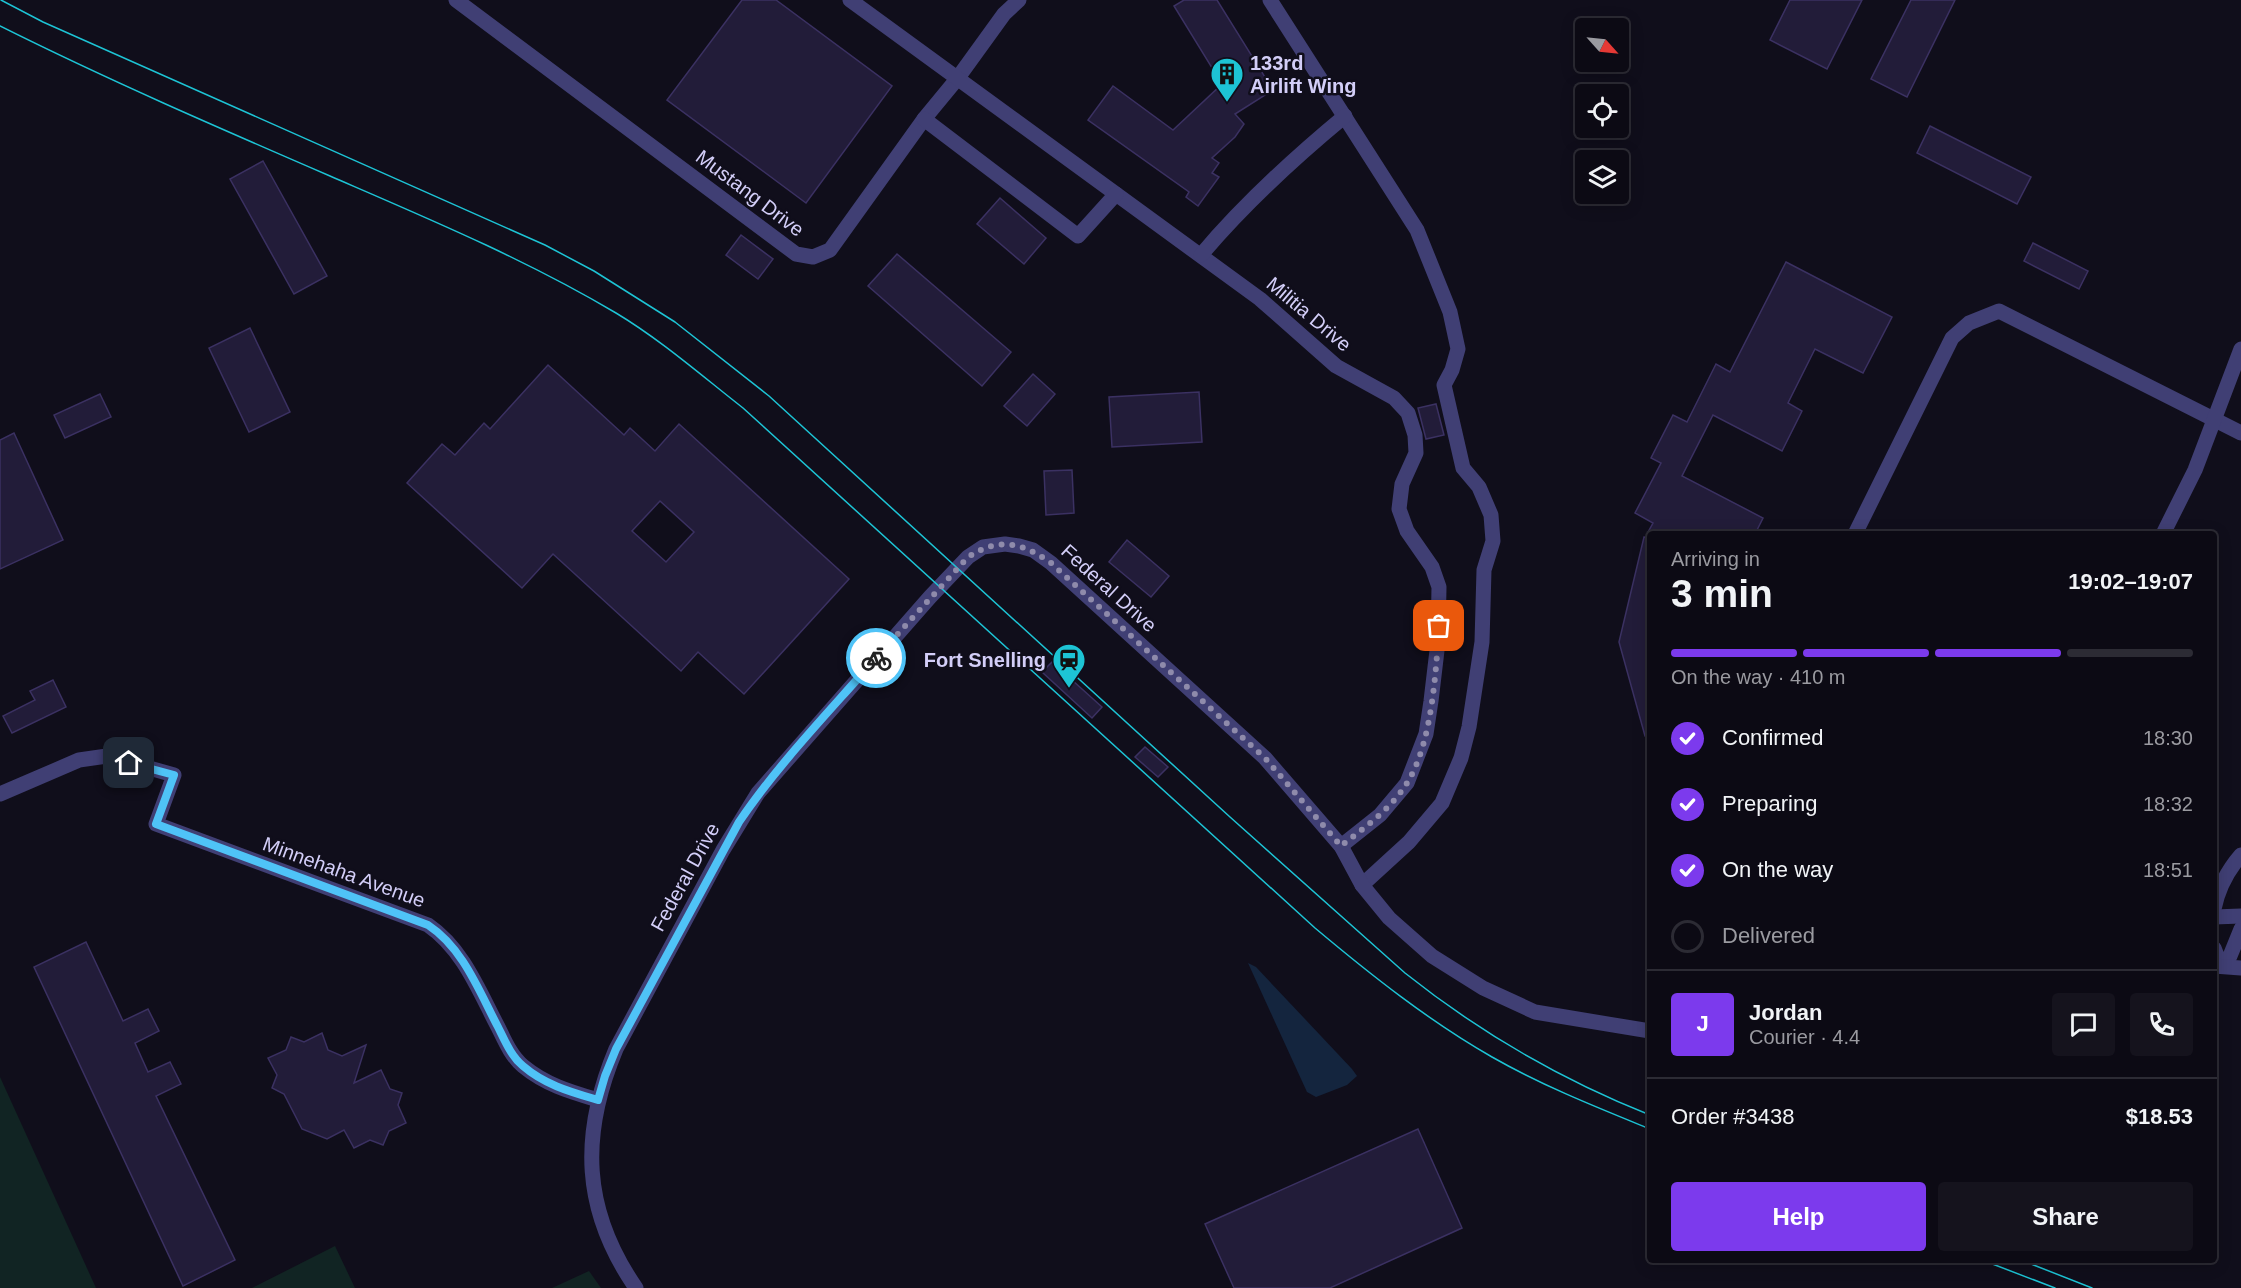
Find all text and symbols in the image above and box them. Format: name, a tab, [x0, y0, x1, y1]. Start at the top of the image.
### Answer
north arrow	[1575, 18, 1629, 72]
map controls	[1575, 18, 1629, 204]
place label: 133rd Airlift Wing	[1250, 52, 1356, 97]
building icon: 133rd Airlift Wing	[1209, 56, 1245, 103]
button: locate	[1575, 84, 1629, 138]
street label: Mustang Drive	[692, 145, 808, 241]
button: layers	[1575, 150, 1629, 204]
street label: Militia Drive	[1262, 272, 1356, 356]
street label: Federal Drive	[1057, 540, 1161, 636]
text: Arriving in	[1671, 548, 1760, 570]
text: 19:02–19:07	[2068, 569, 2193, 594]
text: 3 min	[1671, 572, 1773, 615]
pin	[1413, 600, 1464, 651]
icon: bag	[1422, 609, 1455, 642]
courier	[846, 628, 906, 688]
icon: bike	[860, 642, 893, 675]
station icon: Fort Snelling	[1051, 642, 1087, 689]
place label: Fort Snelling	[924, 649, 1046, 671]
text: On the way · 410 m	[1671, 666, 1846, 688]
icon: check	[1671, 722, 1704, 755]
text: Confirmed	[1722, 725, 1823, 750]
text: 18:30	[2143, 727, 2193, 749]
pin	[103, 737, 154, 788]
icon: home	[112, 746, 145, 779]
icon: check	[1671, 788, 1704, 821]
text: Preparing	[1722, 791, 1817, 816]
text: 18:32	[2143, 793, 2193, 815]
street label: Federal Drive	[646, 819, 724, 935]
street label: Minnehaha Avenue	[260, 832, 428, 912]
icon: check	[1671, 854, 1704, 887]
text: On the way	[1722, 857, 1833, 882]
text: 18:51	[2143, 859, 2193, 881]
text: Delivered	[1722, 923, 1815, 948]
button: chat	[2052, 993, 2115, 1056]
button: phone	[2130, 993, 2193, 1056]
text: Jordan	[1749, 1000, 1822, 1025]
text: J	[1696, 1011, 1709, 1036]
text: Courier · 4.4	[1749, 1026, 1860, 1048]
text: Order #3438	[1671, 1104, 1795, 1129]
text: $18.53	[2126, 1104, 2193, 1129]
button: Help	[1671, 1182, 1926, 1251]
button: Share	[1938, 1182, 2193, 1251]

